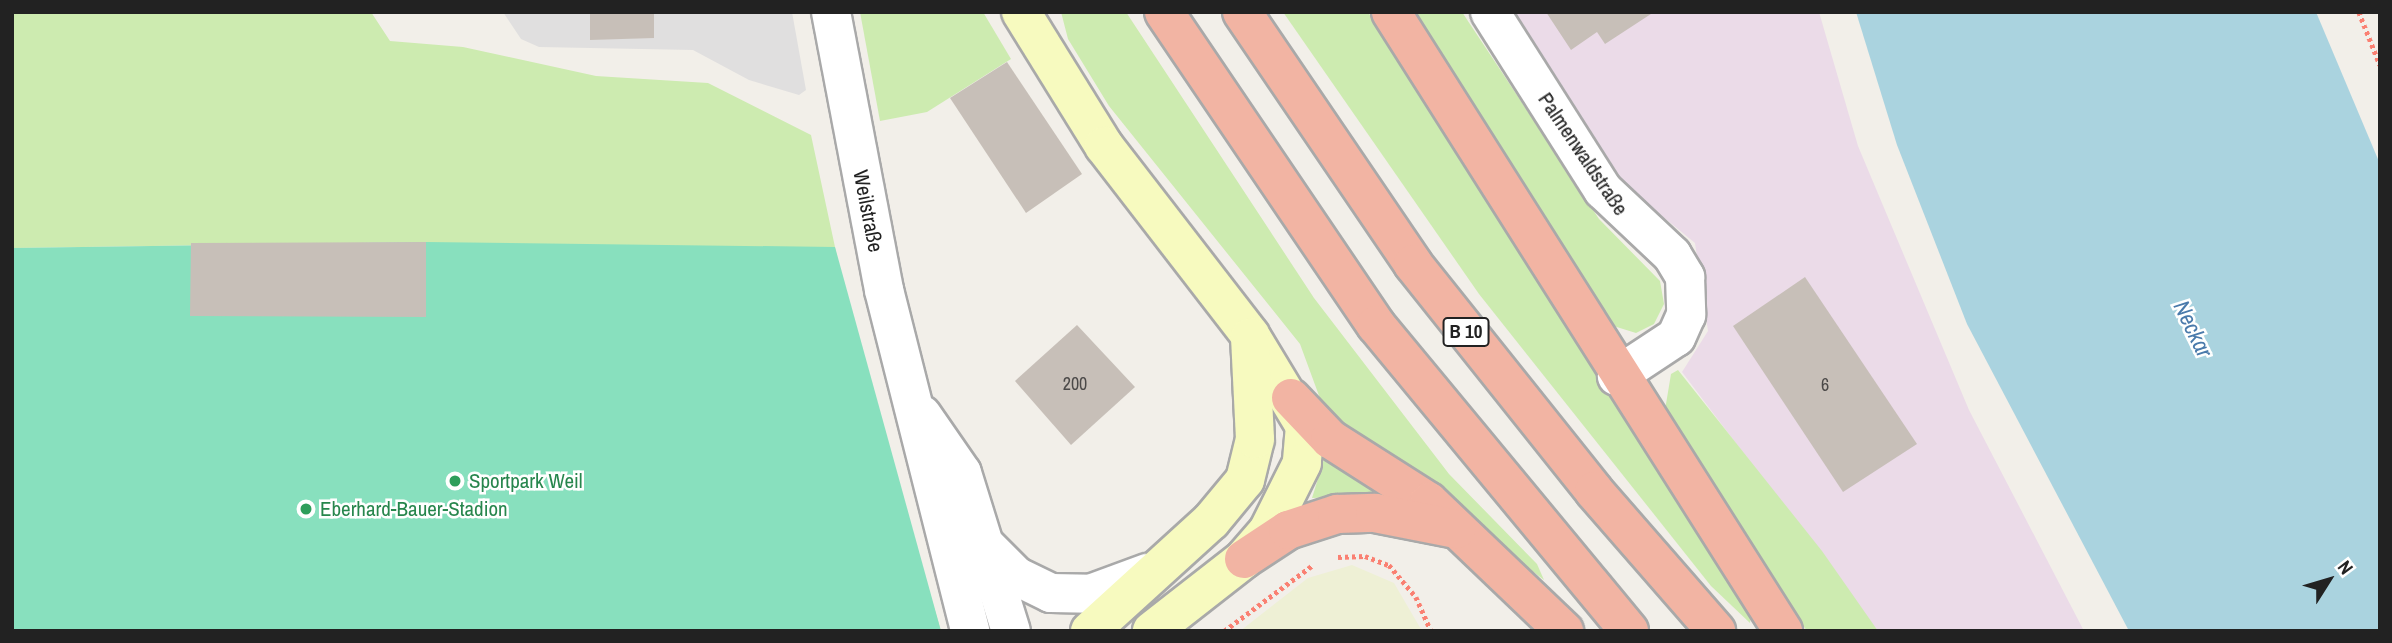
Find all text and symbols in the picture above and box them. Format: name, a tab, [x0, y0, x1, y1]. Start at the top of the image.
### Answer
street label: Palmenwaldstraße	[1533, 88, 1633, 220]
street label: Weilstraße	[848, 168, 888, 254]
water label: Neckar	[2168, 296, 2218, 362]
road number: B 10	[1442, 316, 1490, 348]
house number: 200	[1063, 373, 1087, 395]
house number: 6	[1821, 374, 1829, 396]
place label: Sportpark Weil	[469, 468, 583, 494]
marker: Sportpark Weil	[447, 473, 463, 489]
place label: Eberhard-Bauer-Stadion	[320, 496, 508, 522]
marker: Eberhard-Bauer-Stadion	[298, 501, 314, 517]
north arrow	[2294, 545, 2364, 615]
text: N	[2332, 555, 2360, 580]

